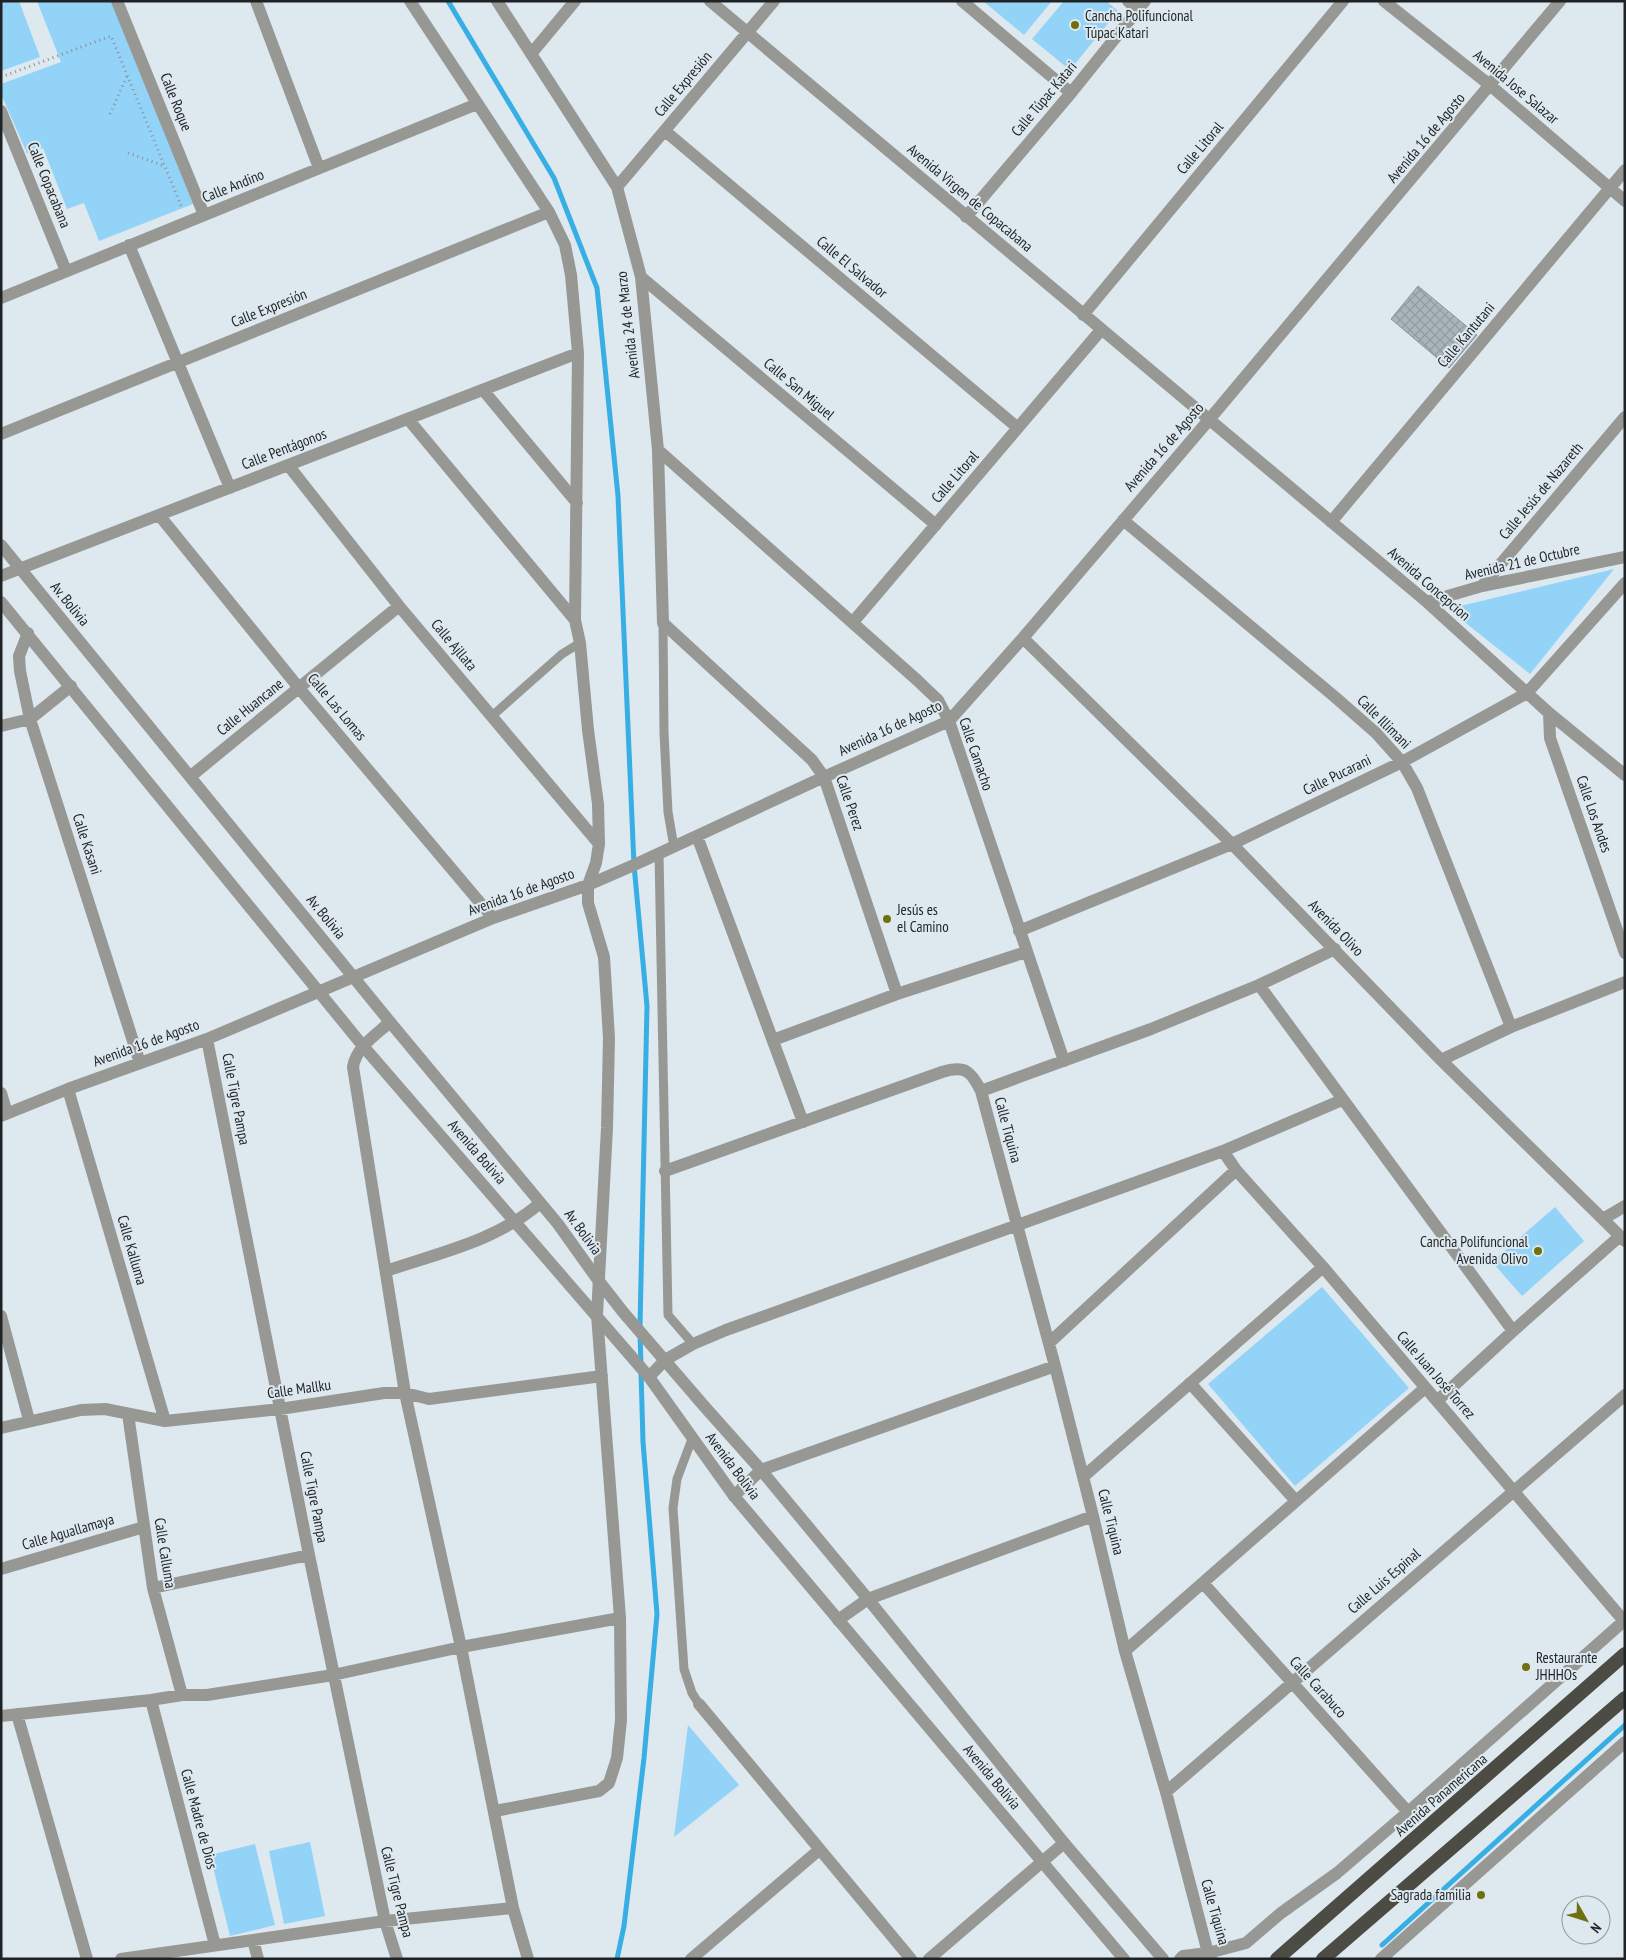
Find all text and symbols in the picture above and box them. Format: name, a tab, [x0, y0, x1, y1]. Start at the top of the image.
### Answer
place label: Cancha Polifuncional Túpac Katari	[1085, 6, 1194, 42]
marker: Cancha Polifuncional Túpac Katari	[1069, 19, 1081, 31]
street label: Avenida Jose Salazar	[1470, 45, 1564, 129]
street label: Calle Expresión	[650, 47, 716, 120]
street label: Calle Túpac Katari	[1007, 57, 1081, 140]
street label: Calle Roque	[156, 70, 197, 134]
street label: Avenida 16 de Agosto	[1382, 89, 1469, 187]
street label: Calle Litoral	[1172, 117, 1227, 178]
street label: Calle Copacabana	[24, 139, 75, 231]
street label: Avenida Virgen de Copacabana	[904, 139, 1037, 256]
street label: Calle Andino	[199, 165, 267, 207]
street label: Calle El Salvador	[813, 231, 892, 302]
street label: Avenida 24 de Marzo	[611, 270, 644, 380]
street label: Calle Expresión	[228, 284, 309, 331]
street label: Calle Kantutani	[1433, 298, 1498, 371]
street label: Calle San Miguel	[760, 353, 839, 424]
street label: Avenida 16 de Agosto	[1120, 398, 1207, 495]
street label: Calle Pentágonos	[239, 424, 329, 473]
street label: Calle Jesús de Nazareth	[1494, 438, 1587, 543]
street label: Calle Litoral	[927, 446, 983, 507]
street label: Avenida 21 de Octubre	[1462, 539, 1581, 584]
street label: Avenida Concepcion	[1384, 543, 1474, 625]
street label: Av. Bolivia	[47, 578, 94, 630]
street label: Calle Ajllata	[427, 615, 482, 675]
street label: Calle Las Lomas	[304, 669, 371, 744]
street label: Calle Huancane	[213, 674, 287, 739]
street label: Calle Illimani	[1353, 691, 1415, 753]
street label: Avenida 16 de Agosto	[835, 695, 944, 760]
street label: Calle Camacho	[955, 715, 998, 793]
street label: Calle Pucarani	[1300, 750, 1374, 799]
street label: Calle Perez	[832, 773, 869, 833]
street label: Calle Los Andes	[1572, 773, 1617, 855]
street label: Calle Kasani	[69, 811, 106, 877]
street label: Avenida 16 de Agosto	[465, 863, 577, 920]
street label: Av. Bolivia	[303, 891, 350, 943]
street label: Avenida Olivo	[1305, 895, 1368, 960]
place label: Jesús es el Camino	[896, 900, 949, 936]
marker: Jesús es el Camino	[881, 913, 893, 925]
street label: Avenida 16 de Agosto	[90, 1014, 202, 1071]
street label: Calle Tigre Pampa	[218, 1051, 255, 1146]
street label: Calle Tiquina	[991, 1095, 1026, 1165]
street label: Avenida Bolivia	[444, 1115, 511, 1188]
street label: Av. Bolivia	[560, 1205, 606, 1258]
street label: Calle Kalluma	[114, 1213, 151, 1287]
place label: Cancha Polifuncional Avenida Olivo	[1420, 1232, 1529, 1268]
marker: Cancha Polifuncional Avenida Olivo	[1532, 1245, 1544, 1257]
street label: Calle Juan José Torrez	[1393, 1327, 1480, 1423]
street label: Calle Mallku	[266, 1375, 332, 1402]
street label: Avenida Bolivia	[702, 1428, 765, 1503]
street label: Calle Tigre Pampa	[296, 1449, 333, 1544]
street label: Calle Tiquina	[1094, 1487, 1129, 1557]
street label: Calle Aguallamaya	[20, 1509, 116, 1554]
street label: Calle Calluma	[151, 1516, 180, 1589]
street label: Calle Luis Espinal	[1343, 1543, 1424, 1617]
place label: Restaurante JHHHOs	[1535, 1648, 1597, 1684]
street label: Calle Carabuco	[1286, 1652, 1351, 1721]
marker: Restaurante JHHHOs	[1520, 1661, 1532, 1673]
street label: Avenida Bolivia	[960, 1740, 1025, 1813]
street label: Avenida Panamericana	[1391, 1749, 1491, 1840]
street label: Calle Madre de Dios	[177, 1767, 222, 1871]
street label: Calle Tigre Pampa	[377, 1844, 418, 1939]
street label: Calle Tiquina	[1197, 1877, 1234, 1947]
place label: Sagrada familia	[1391, 1885, 1471, 1904]
marker: Sagrada familia	[1475, 1889, 1487, 1901]
north arrow	[1561, 1895, 1611, 1945]
text: N	[1587, 1920, 1605, 1937]

